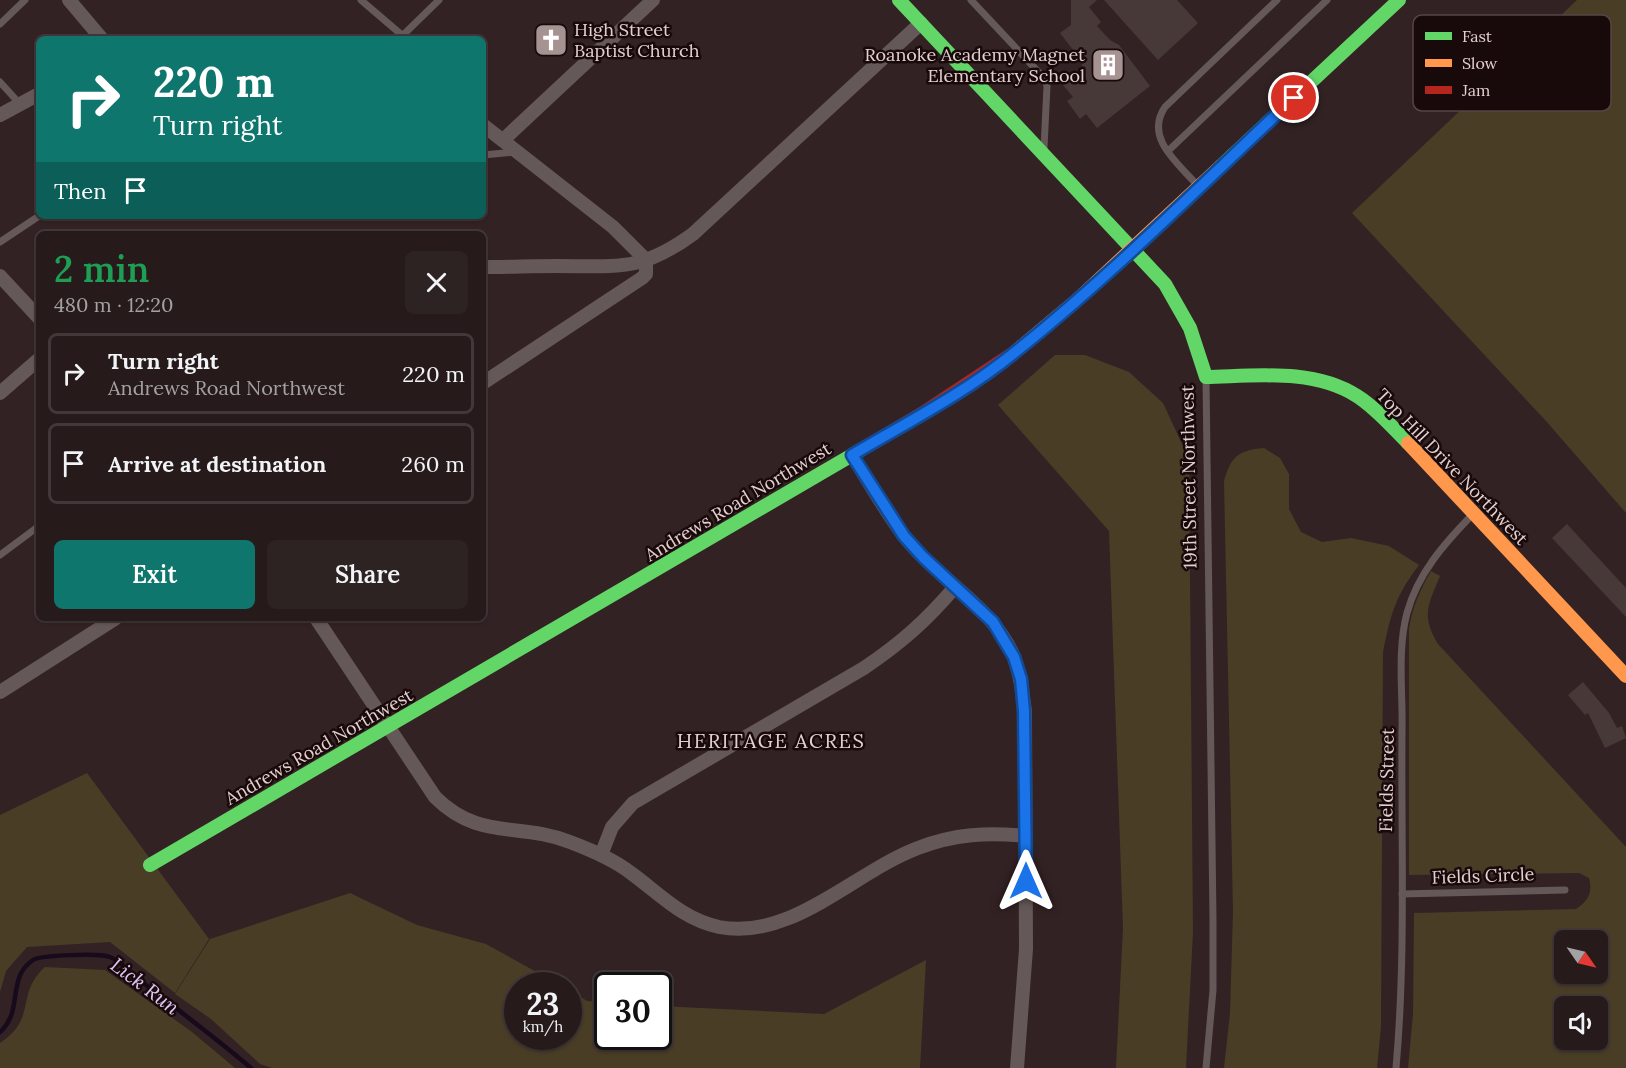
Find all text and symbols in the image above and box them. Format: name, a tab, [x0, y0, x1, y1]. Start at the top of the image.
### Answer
legend	[1413, 15, 1611, 111]
place label: High Street Baptist Church	[574, 18, 700, 62]
church icon: High Street Baptist Church	[533, 22, 569, 58]
text: Fast	[1462, 26, 1493, 46]
place label: Roanoke Academy Magnet Elementary School	[864, 43, 1085, 87]
building icon: Roanoke Academy Magnet Elementary School	[1090, 47, 1126, 83]
text: Slow	[1462, 53, 1498, 73]
text: 220 m	[153, 55, 274, 109]
icon: right	[54, 60, 132, 138]
pin	[1268, 72, 1319, 123]
text: Jam	[1461, 80, 1490, 100]
icon: arrive	[1277, 81, 1310, 114]
text: Turn right	[153, 108, 282, 142]
icon: arrive	[119, 174, 152, 207]
text: Then	[54, 177, 107, 205]
text: 2 min	[54, 246, 149, 292]
button: close	[405, 251, 468, 314]
text: 480 m · 12:20	[54, 292, 173, 317]
text: Turn right	[108, 347, 219, 375]
icon: right	[57, 357, 90, 390]
text: 220 m	[402, 360, 465, 388]
text: Andrews Road Northwest	[108, 375, 345, 400]
street label: Top Hill Drive Northwest	[1372, 384, 1533, 550]
street label: 19th Street Northwest	[1175, 385, 1202, 569]
street label: Andrews Road Northwest	[640, 437, 835, 567]
icon: arrive	[57, 447, 90, 480]
text: Arrive at destination	[108, 450, 326, 478]
text: 260 m	[401, 450, 465, 478]
button: Exit	[54, 540, 255, 609]
button: Share	[267, 540, 468, 609]
street label: Andrews Road Northwest	[220, 683, 417, 810]
district label: HERITAGE ACRES	[677, 728, 865, 753]
street label: Fields Street	[1374, 728, 1399, 832]
position arrow	[994, 849, 1058, 913]
street label: Fields Circle	[1431, 862, 1535, 889]
north arrow	[1554, 930, 1608, 984]
map controls	[1554, 930, 1608, 1050]
water label: Lick Run	[106, 952, 185, 1020]
speed limit sign: 30	[594, 972, 672, 1050]
text: 23	[527, 985, 559, 1023]
button: sound	[1554, 996, 1608, 1050]
text: km/h	[523, 1017, 563, 1036]

